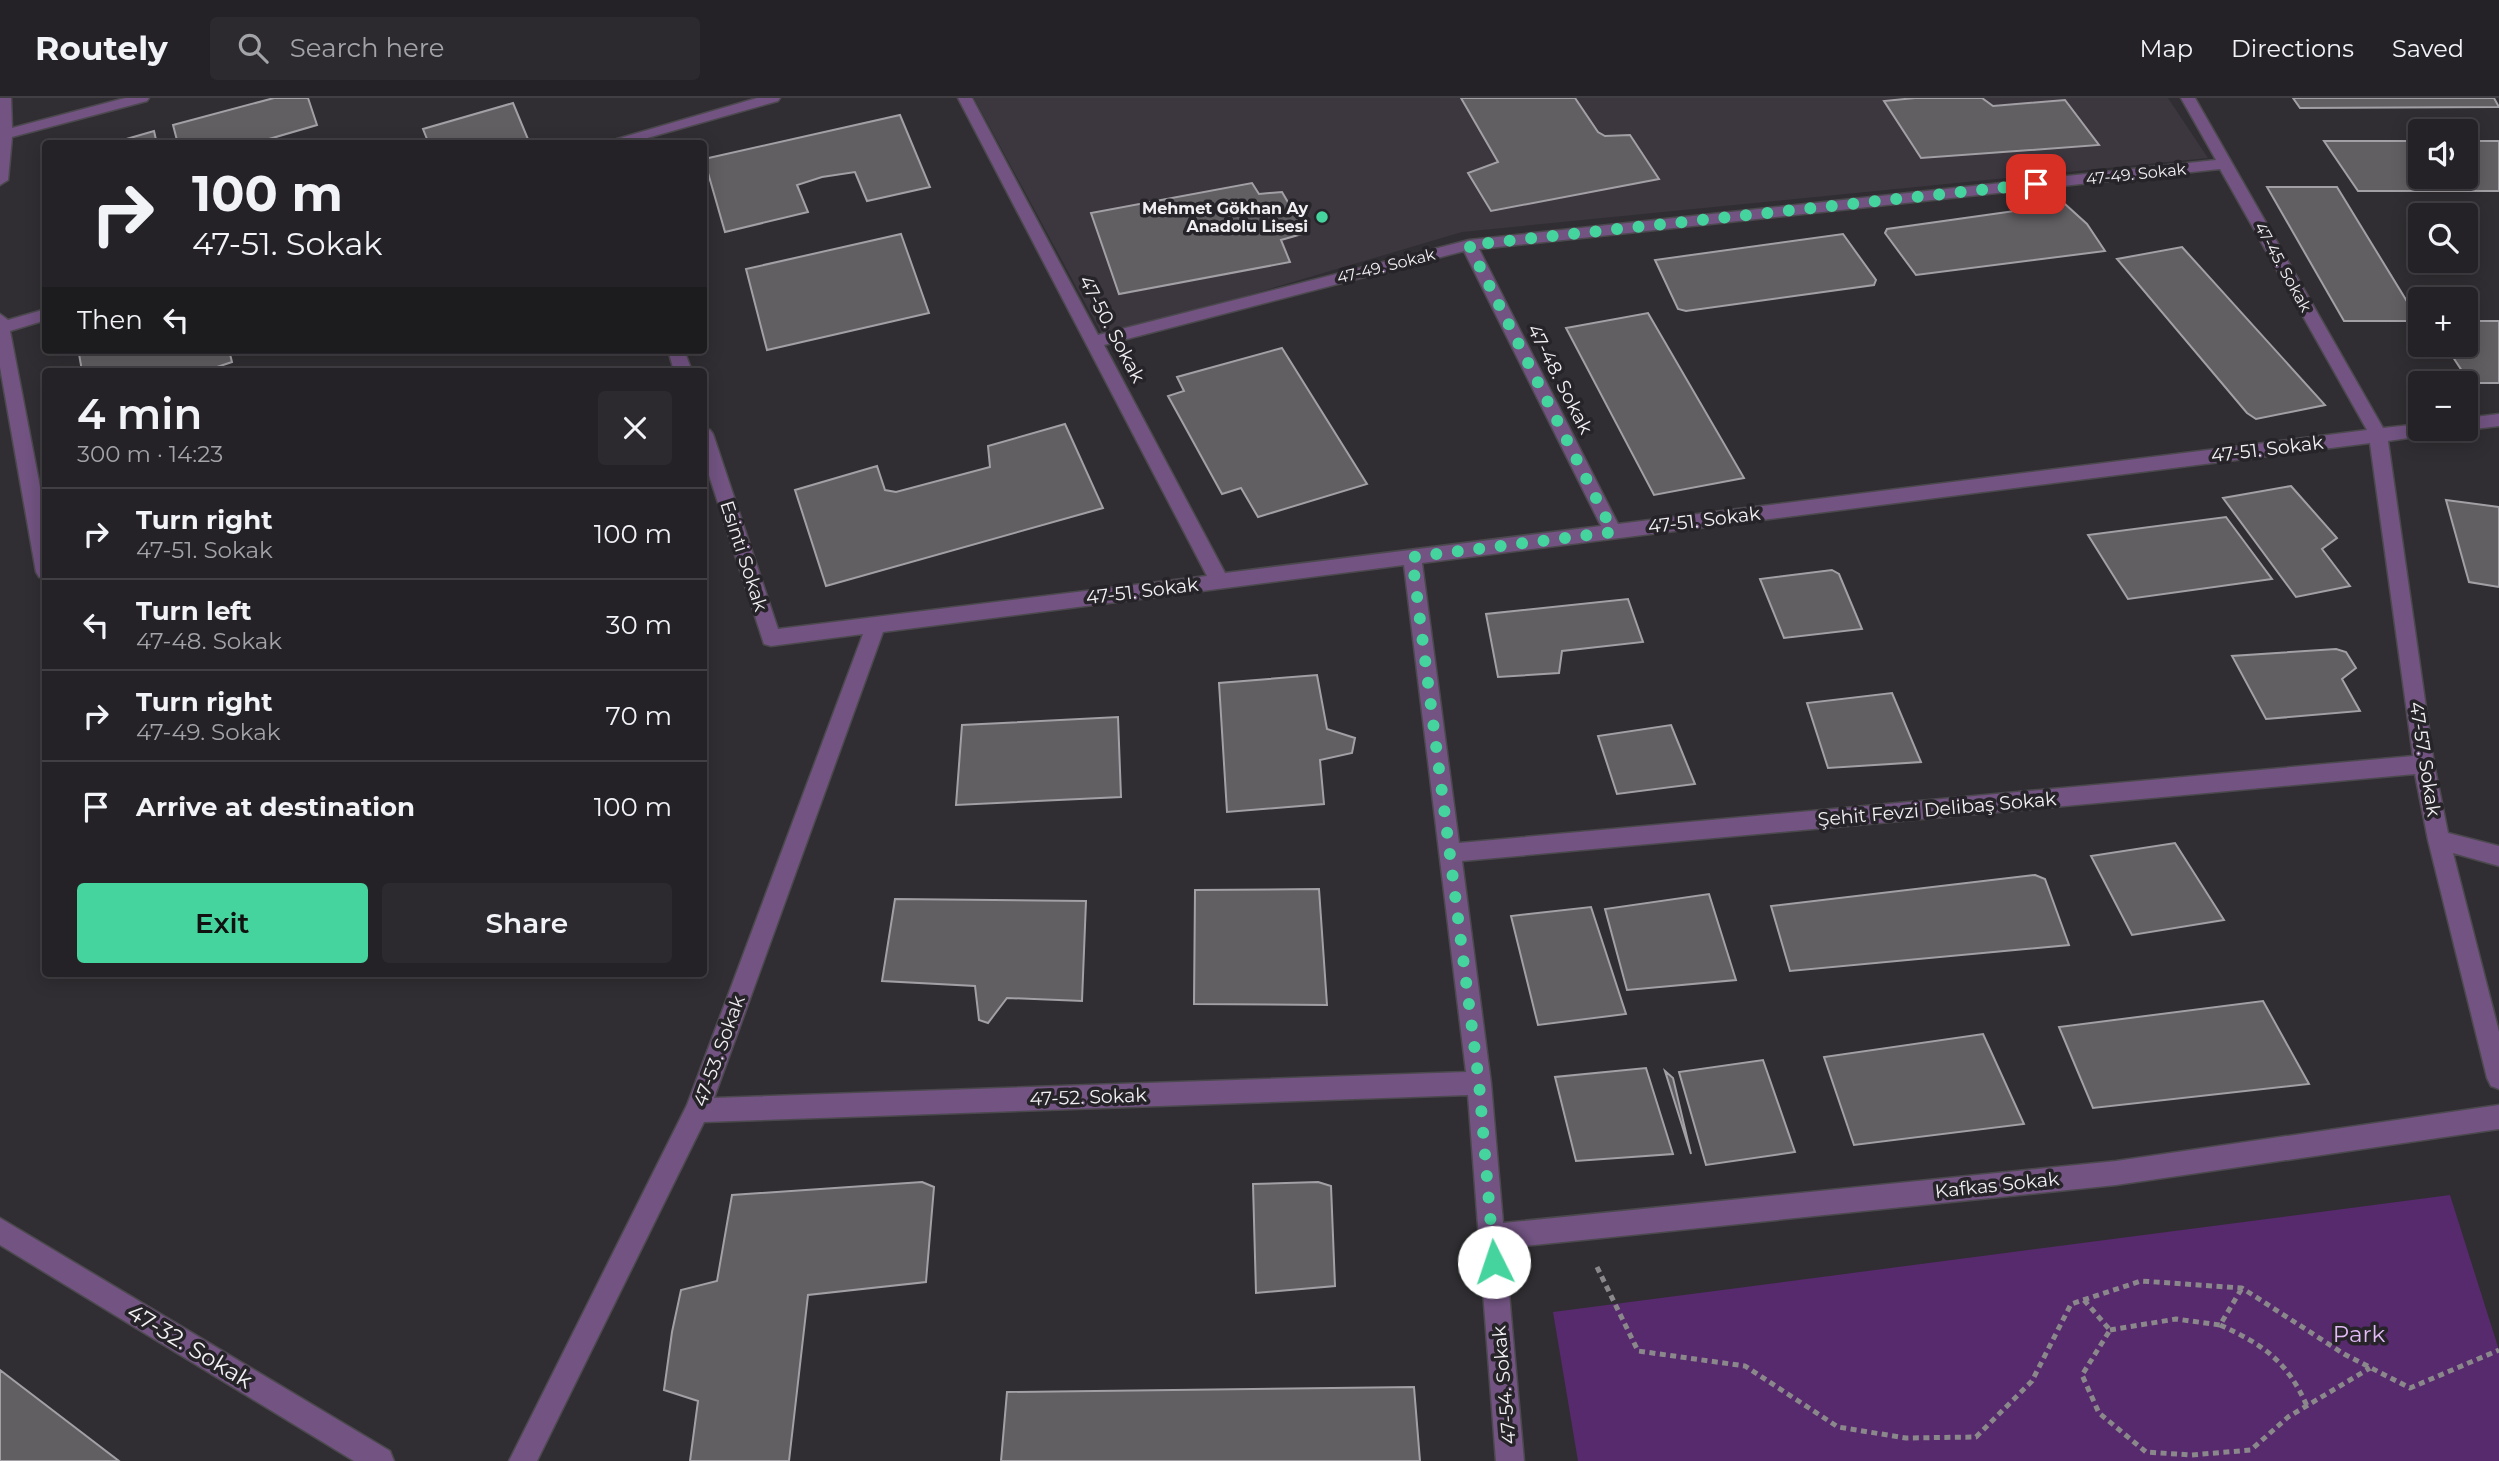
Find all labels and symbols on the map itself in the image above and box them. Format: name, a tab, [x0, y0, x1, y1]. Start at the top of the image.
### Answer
pin	[2006, 154, 2066, 214]
street label: 47-49. Sokak	[2085, 159, 2187, 189]
place label: Mehmet Gökhan Ay Anadolu Lisesi	[1142, 199, 1308, 236]
marker: Mehmet Gökhan Ay Anadolu Lisesi	[1314, 209, 1330, 225]
street label: 47-45. Sokak	[2250, 219, 2316, 316]
street label: 47-49. Sokak	[1335, 245, 1437, 287]
street label: 47-50. Sokak	[1074, 271, 1150, 387]
street label: 47-48. Sokak	[1522, 320, 1598, 439]
street label: 47-51. Sokak	[2209, 431, 2325, 467]
street label: Esinti Sokak	[715, 498, 773, 615]
street label: 47-51. Sokak	[1646, 502, 1762, 538]
street label: 47-51. Sokak	[1084, 573, 1200, 609]
street label: 47-57. Sokak	[2405, 700, 2446, 819]
street label: Şehit Fevzi Delibaş Sokak	[1817, 787, 2058, 831]
street label: 47-53. Sokak	[688, 992, 750, 1110]
street label: 47-52. Sokak	[1029, 1083, 1148, 1111]
street label: Kafkas Sokak	[1934, 1167, 2061, 1203]
position arrow	[1457, 1225, 1531, 1299]
street label: 47-32. Sokak	[122, 1298, 258, 1394]
park label: Park	[2333, 1320, 2386, 1348]
street label: 47-54. Sokak	[1487, 1324, 1521, 1445]

